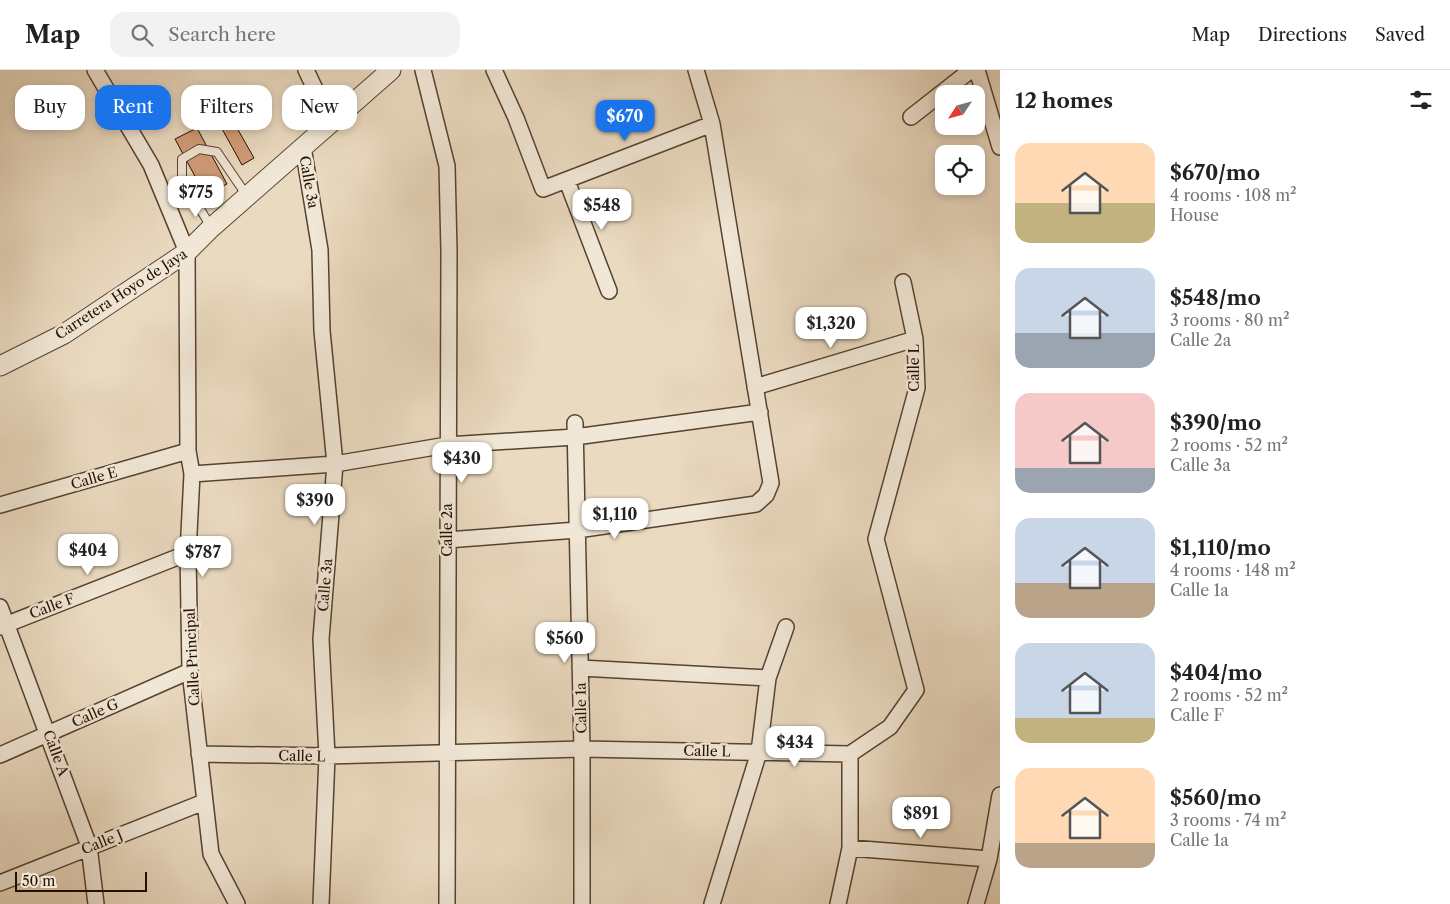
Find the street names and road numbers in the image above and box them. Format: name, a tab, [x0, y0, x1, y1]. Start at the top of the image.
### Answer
street label: Calle 3a	[296, 154, 323, 210]
street label: Carretera Hoyo de Jaya	[52, 244, 191, 343]
street label: Calle L	[905, 344, 923, 392]
street label: Calle E	[69, 463, 119, 493]
street label: Calle 2a	[438, 503, 456, 557]
street label: Calle 3a	[314, 557, 336, 612]
street label: Calle F	[27, 589, 77, 623]
street label: Calle Principal	[180, 608, 204, 706]
street label: Calle 1a	[572, 682, 590, 734]
street label: Calle G	[69, 695, 121, 731]
street label: Calle A	[39, 727, 73, 779]
street label: Calle L	[683, 742, 731, 760]
street label: Calle L	[278, 747, 326, 765]
street label: Calle J	[79, 826, 125, 858]

